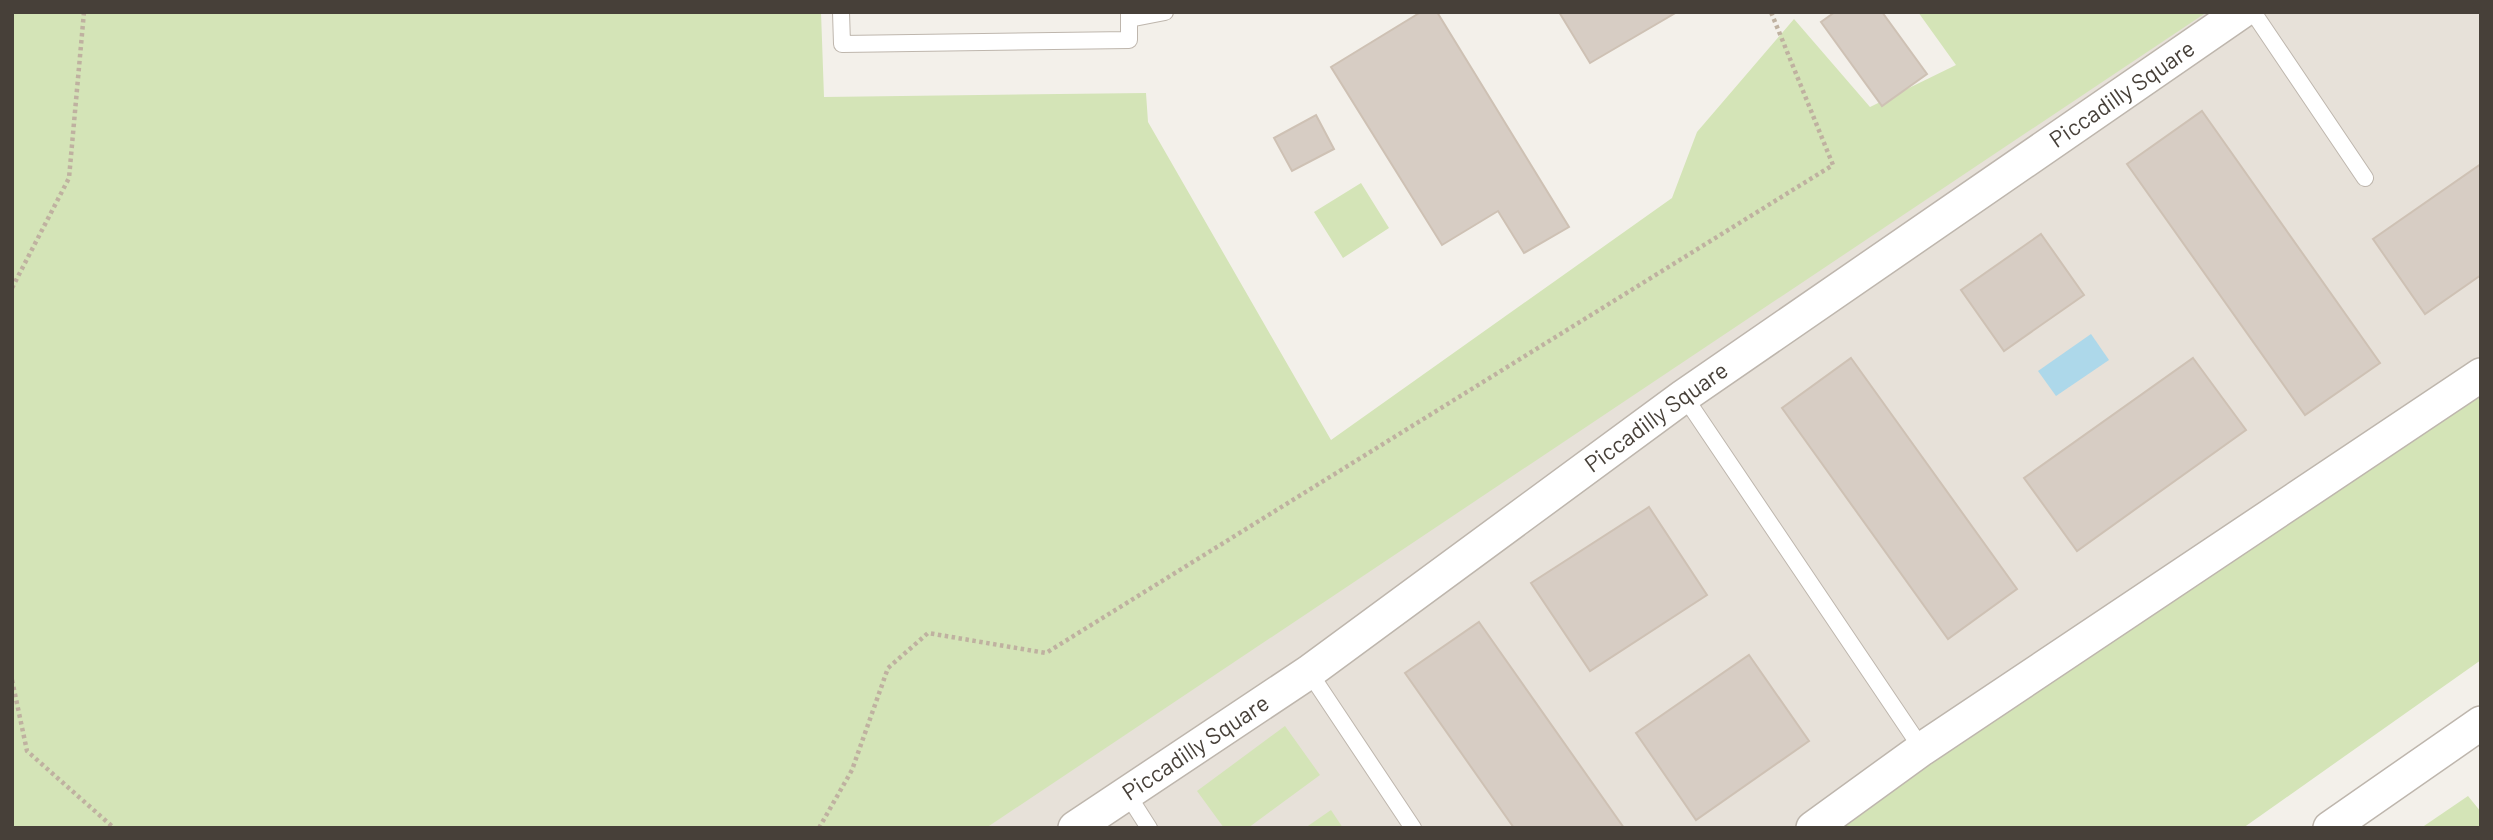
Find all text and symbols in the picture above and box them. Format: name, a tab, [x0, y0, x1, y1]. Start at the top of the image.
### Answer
street label: Piccadilly Square	[2044, 33, 2200, 153]
street label: Piccadilly Square	[1579, 355, 1733, 478]
street label: Piccadilly Square	[1117, 688, 1274, 806]

